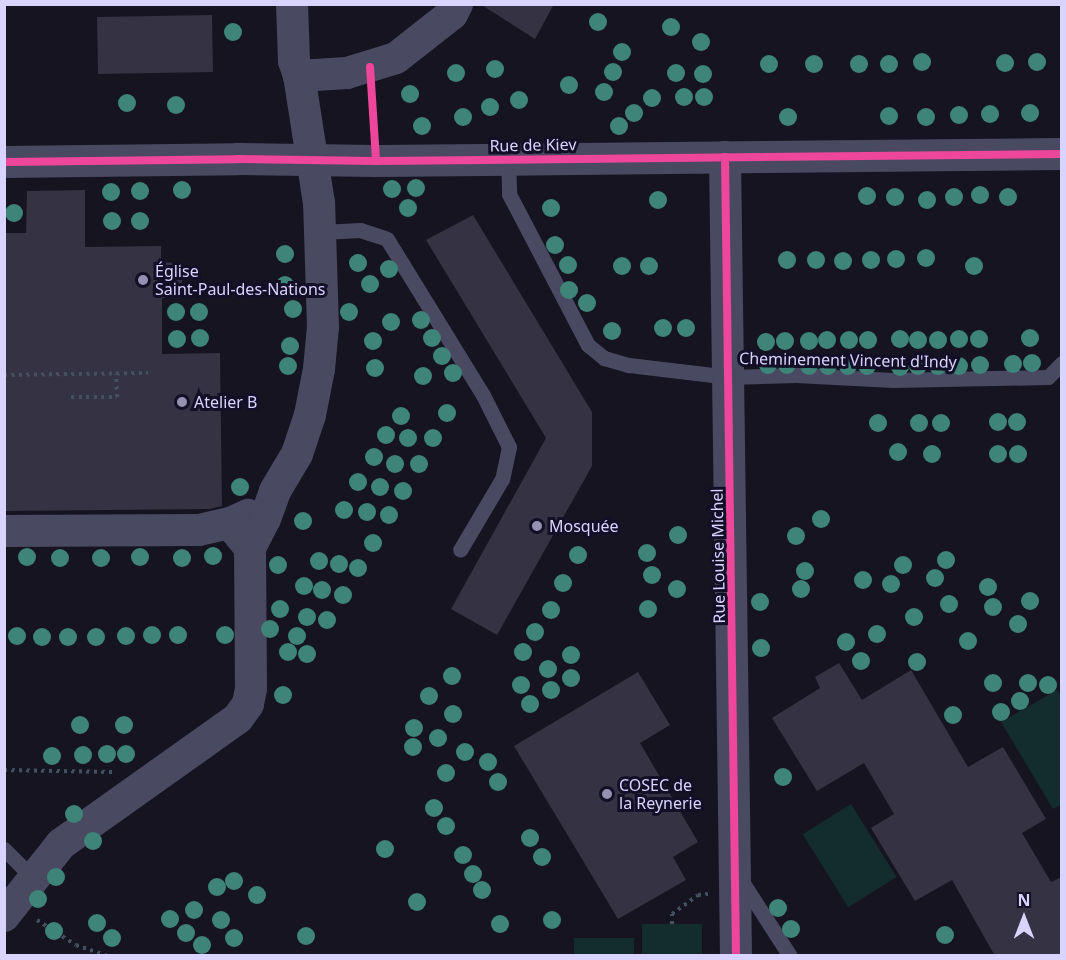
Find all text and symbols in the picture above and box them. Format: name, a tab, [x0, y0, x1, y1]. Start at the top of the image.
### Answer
street label: Rue de Kiev	[489, 135, 577, 155]
place label: Église Saint-Paul-des-Nations	[155, 261, 325, 299]
marker: Église Saint-Paul-des-Nations	[136, 273, 150, 287]
street label: Cheminement Vincent d'Indy	[739, 349, 957, 371]
place label: Atelier B	[194, 392, 257, 412]
marker: Atelier B	[175, 395, 189, 409]
street label: Rue Louise Michel	[707, 488, 729, 624]
place label: Mosquée	[549, 516, 619, 536]
marker: Mosquée	[530, 519, 544, 533]
place label: COSEC de la Reynerie	[619, 775, 702, 813]
marker: COSEC de la Reynerie	[600, 787, 614, 801]
north arrow	[994, 888, 1054, 948]
text: N	[1017, 889, 1031, 911]

